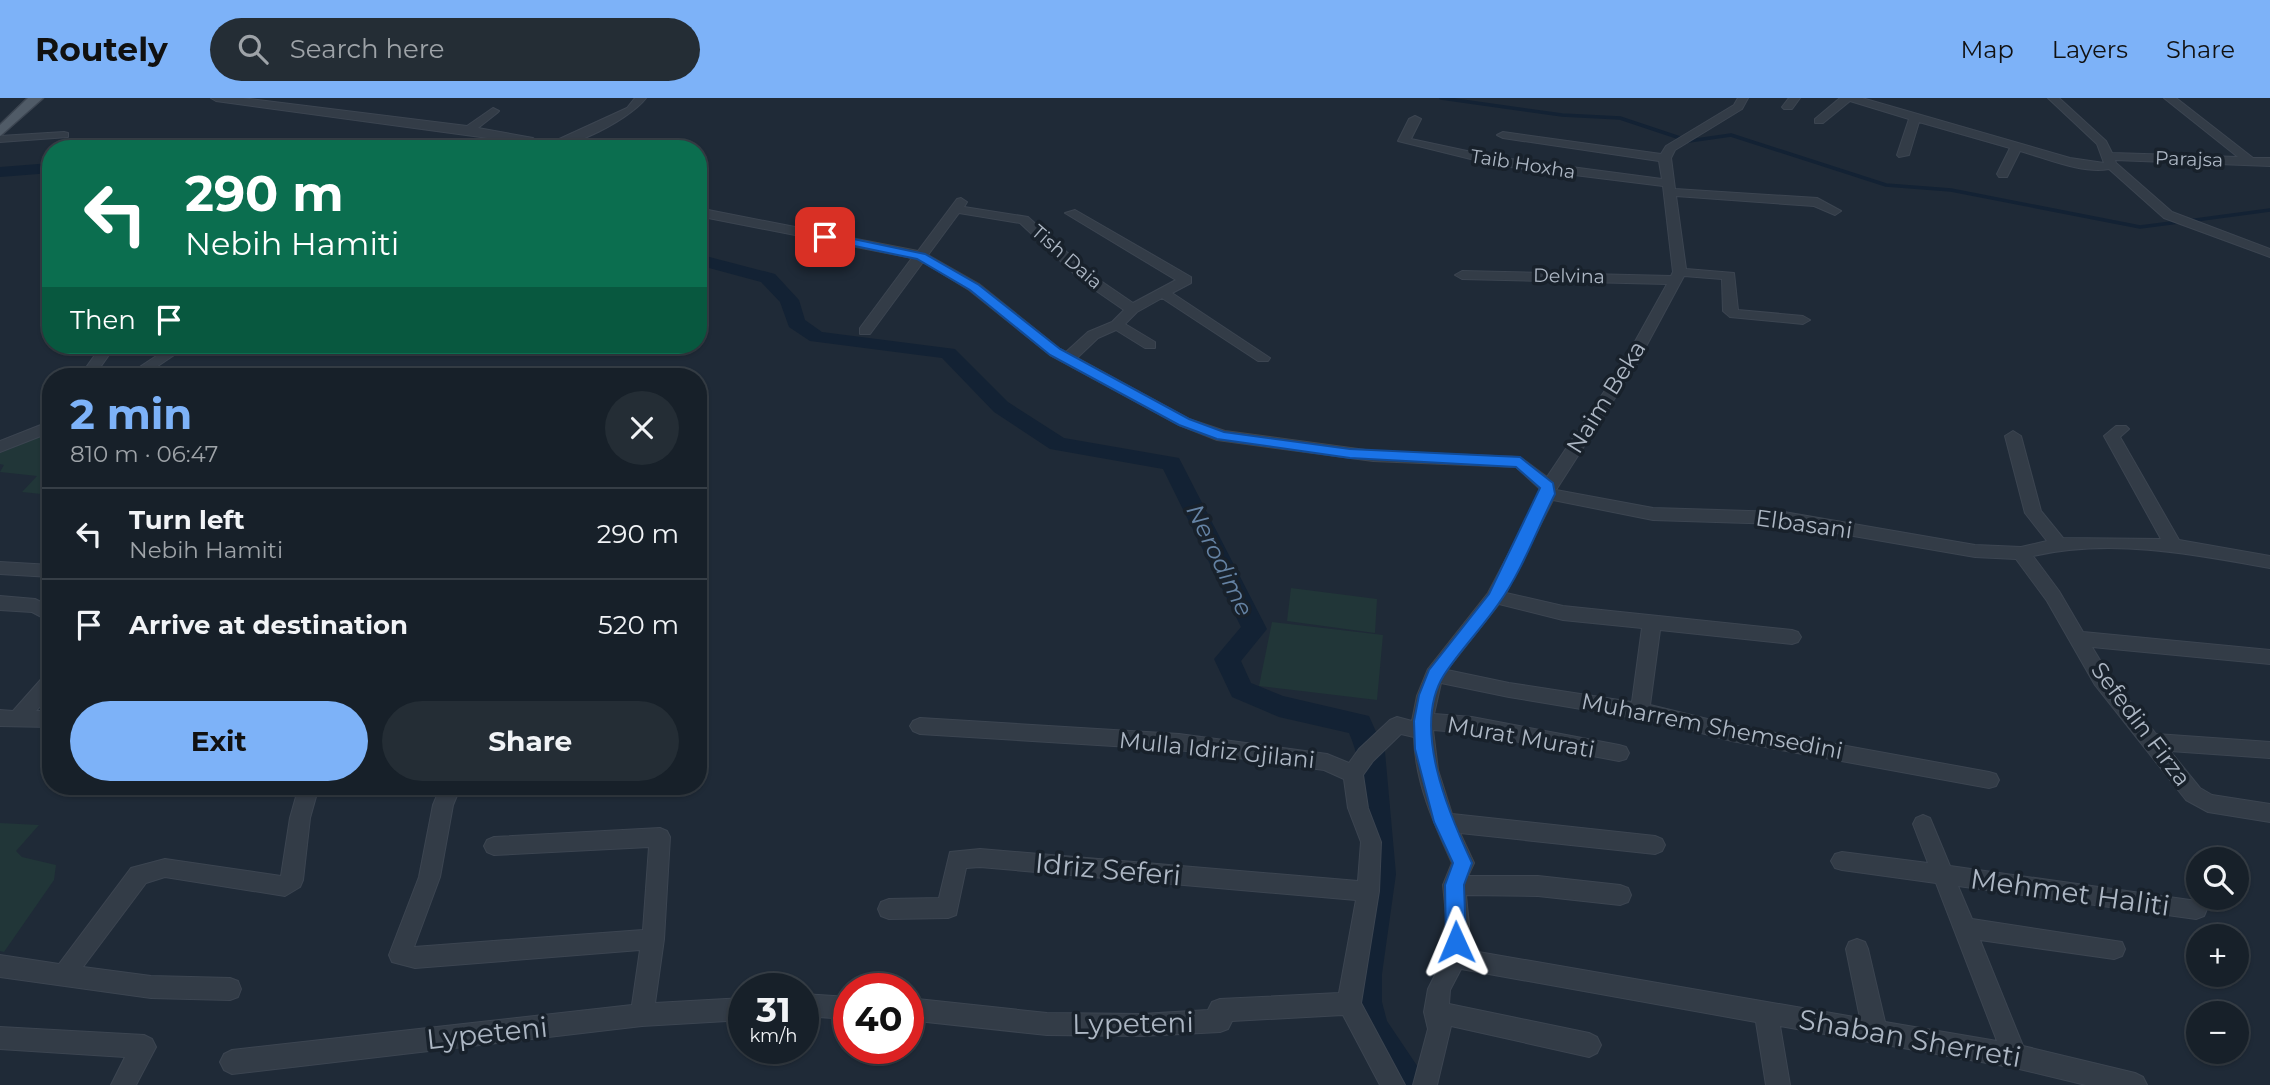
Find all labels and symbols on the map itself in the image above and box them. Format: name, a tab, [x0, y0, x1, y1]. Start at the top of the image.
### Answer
street label: Taib Hoxha	[1469, 144, 1577, 184]
street label: Parajsa	[2154, 146, 2224, 172]
pin	[795, 207, 855, 267]
street label: Tish Daia	[1027, 220, 1107, 294]
street label: Delvina	[1533, 264, 1605, 288]
street label: Naim Beka	[1560, 336, 1652, 458]
water label: Nerodime	[1180, 499, 1260, 621]
street label: Elbasani	[1754, 503, 1854, 545]
street label: Sefedin Firza	[2085, 656, 2197, 792]
street label: Muharrem Shemsedini	[1579, 687, 1845, 765]
street label: Murat Murati	[1445, 710, 1597, 764]
street label: Mulla Idriz Gjilani	[1118, 726, 1316, 774]
street label: Idriz Seferi	[1034, 846, 1182, 892]
street label: Mehmet Haliti	[1968, 861, 2172, 923]
position arrow	[1419, 905, 1493, 979]
speed limit sign: 40	[833, 973, 924, 1064]
street label: Shaban Sherreti	[1796, 1002, 2024, 1074]
street label: Lypeteni	[1072, 1005, 1194, 1041]
street label: Lypeteni	[425, 1010, 549, 1056]

